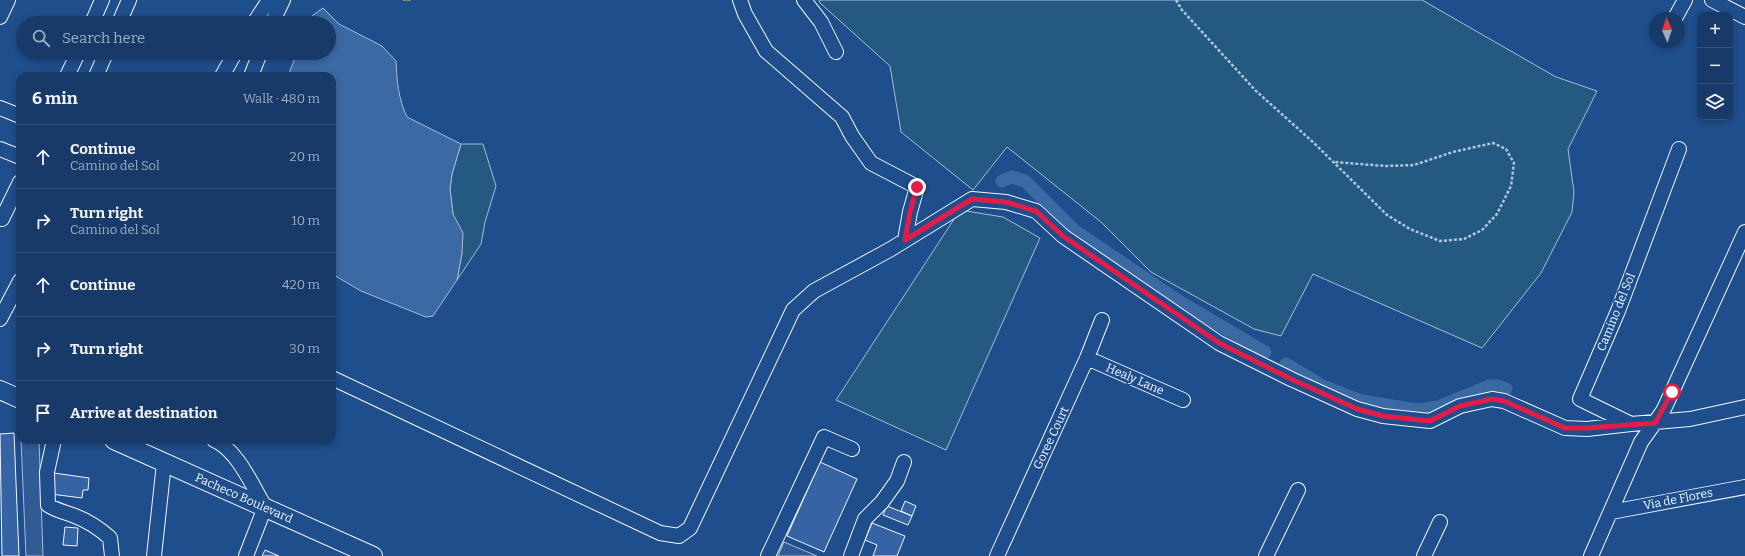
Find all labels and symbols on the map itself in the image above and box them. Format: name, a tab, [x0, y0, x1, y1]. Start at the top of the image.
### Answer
north arrow	[1649, 12, 1685, 48]
route end	[908, 178, 926, 196]
street label: Camino del Sol	[1594, 270, 1638, 353]
street label: Healy Lane	[1104, 360, 1166, 398]
route start	[1663, 383, 1681, 401]
street label: Goree Court	[1030, 404, 1072, 472]
street label: Pacheco Boulevard	[193, 470, 295, 526]
street label: Via de Flores	[1642, 485, 1714, 513]

